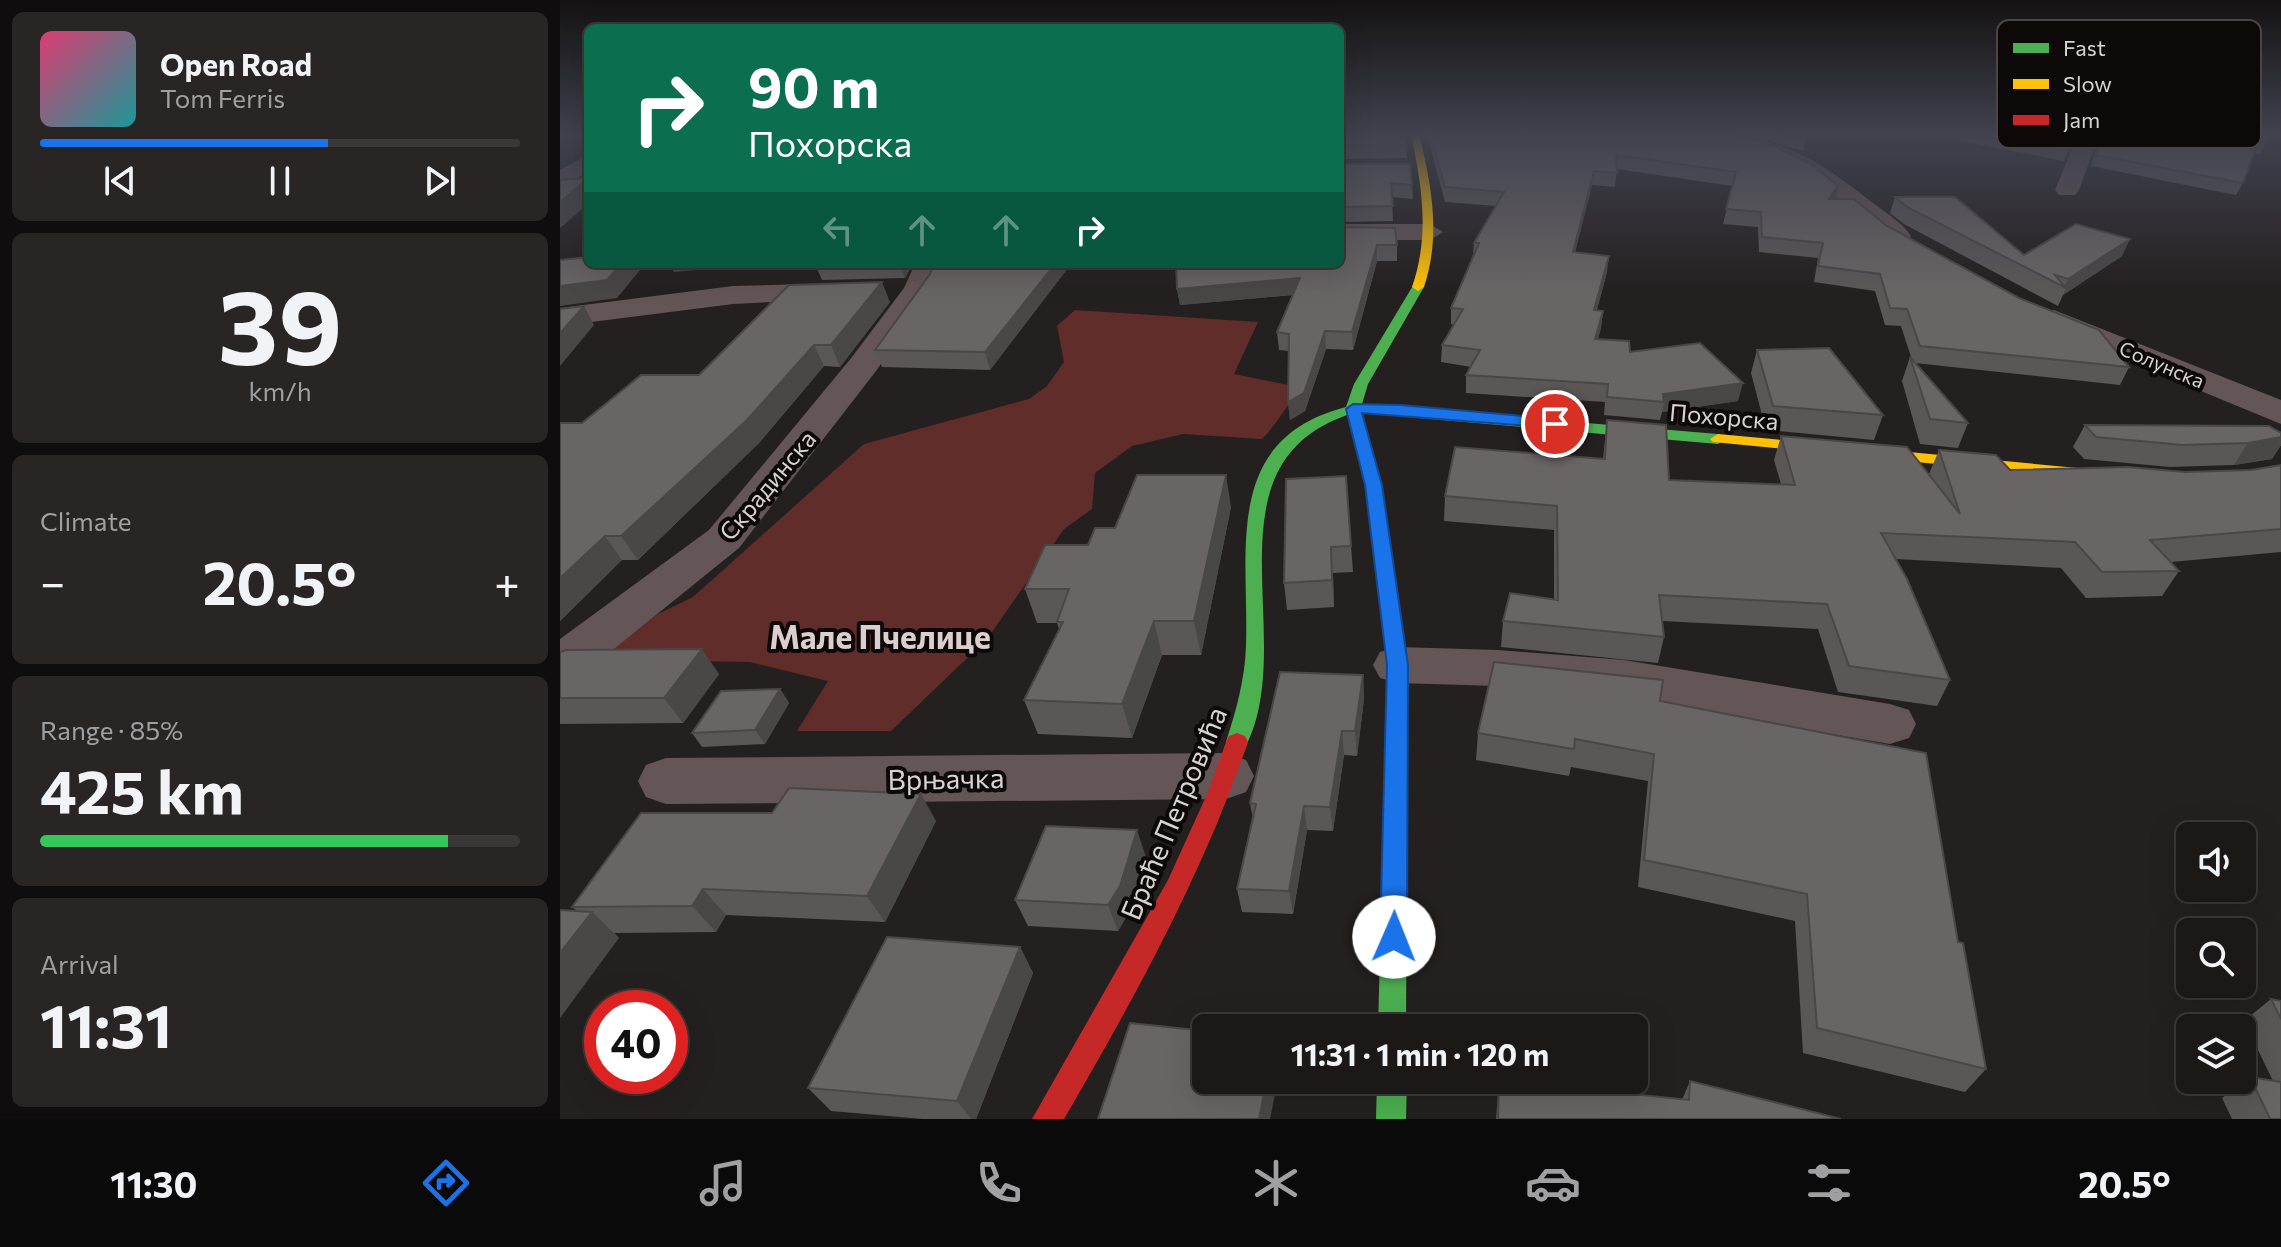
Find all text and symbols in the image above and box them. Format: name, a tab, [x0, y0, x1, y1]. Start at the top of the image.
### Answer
legend	[1997, 20, 2261, 148]
text: Fast	[2063, 34, 2106, 61]
text: Open Road	[160, 45, 312, 82]
text: 90 m	[748, 51, 879, 120]
icon: right	[616, 56, 720, 160]
text: Slow	[2063, 70, 2112, 97]
text: Tom Ferris	[160, 82, 285, 113]
text: Jam	[2063, 106, 2100, 133]
text: Похорска	[748, 120, 912, 164]
icon: previous	[98, 159, 142, 203]
icon: pause	[258, 159, 302, 203]
icon: next	[418, 159, 462, 203]
icon: left	[816, 208, 860, 252]
icon: ahead	[900, 208, 944, 252]
icon: ahead	[984, 208, 1028, 252]
icon: right	[1068, 208, 1112, 252]
text: 39	[218, 259, 342, 386]
street label: Солунска	[2116, 335, 2208, 393]
text: km/h	[248, 375, 312, 406]
pin	[1521, 390, 1589, 458]
street label: Похорска	[1668, 397, 1780, 435]
icon: arrive	[1533, 402, 1577, 446]
street label: Скрадинска	[713, 424, 821, 546]
text: Climate	[40, 505, 132, 536]
text: 20.5°	[203, 544, 357, 617]
text: −	[40, 554, 65, 608]
text: +	[494, 554, 520, 608]
district label: Мале Пчелице	[769, 616, 991, 656]
street label: Браће Петровића	[1113, 701, 1233, 925]
text: Range · 85%	[40, 714, 183, 745]
text: 425 km	[40, 753, 244, 826]
street label: Врњачка	[887, 760, 1005, 796]
map controls	[2176, 822, 2256, 1094]
button: sound	[2176, 822, 2256, 902]
position arrow	[1352, 895, 1436, 979]
button: search	[2176, 918, 2256, 998]
text: Arrival	[40, 948, 119, 979]
text: 11:31	[40, 987, 172, 1060]
speed limit sign: 40	[584, 990, 688, 1094]
button: layers	[2176, 1014, 2256, 1094]
text: 11:31 · 1 min · 120 m	[1291, 1035, 1549, 1072]
icon: directions	[418, 1155, 474, 1211]
icon: music	[695, 1155, 751, 1211]
icon: phone	[971, 1155, 1027, 1211]
icon: climate	[1248, 1155, 1304, 1211]
icon: car	[1525, 1155, 1581, 1211]
icon: filters	[1801, 1155, 1857, 1211]
text: 11:30	[110, 1161, 197, 1205]
text: 20.5°	[2078, 1161, 2171, 1205]

